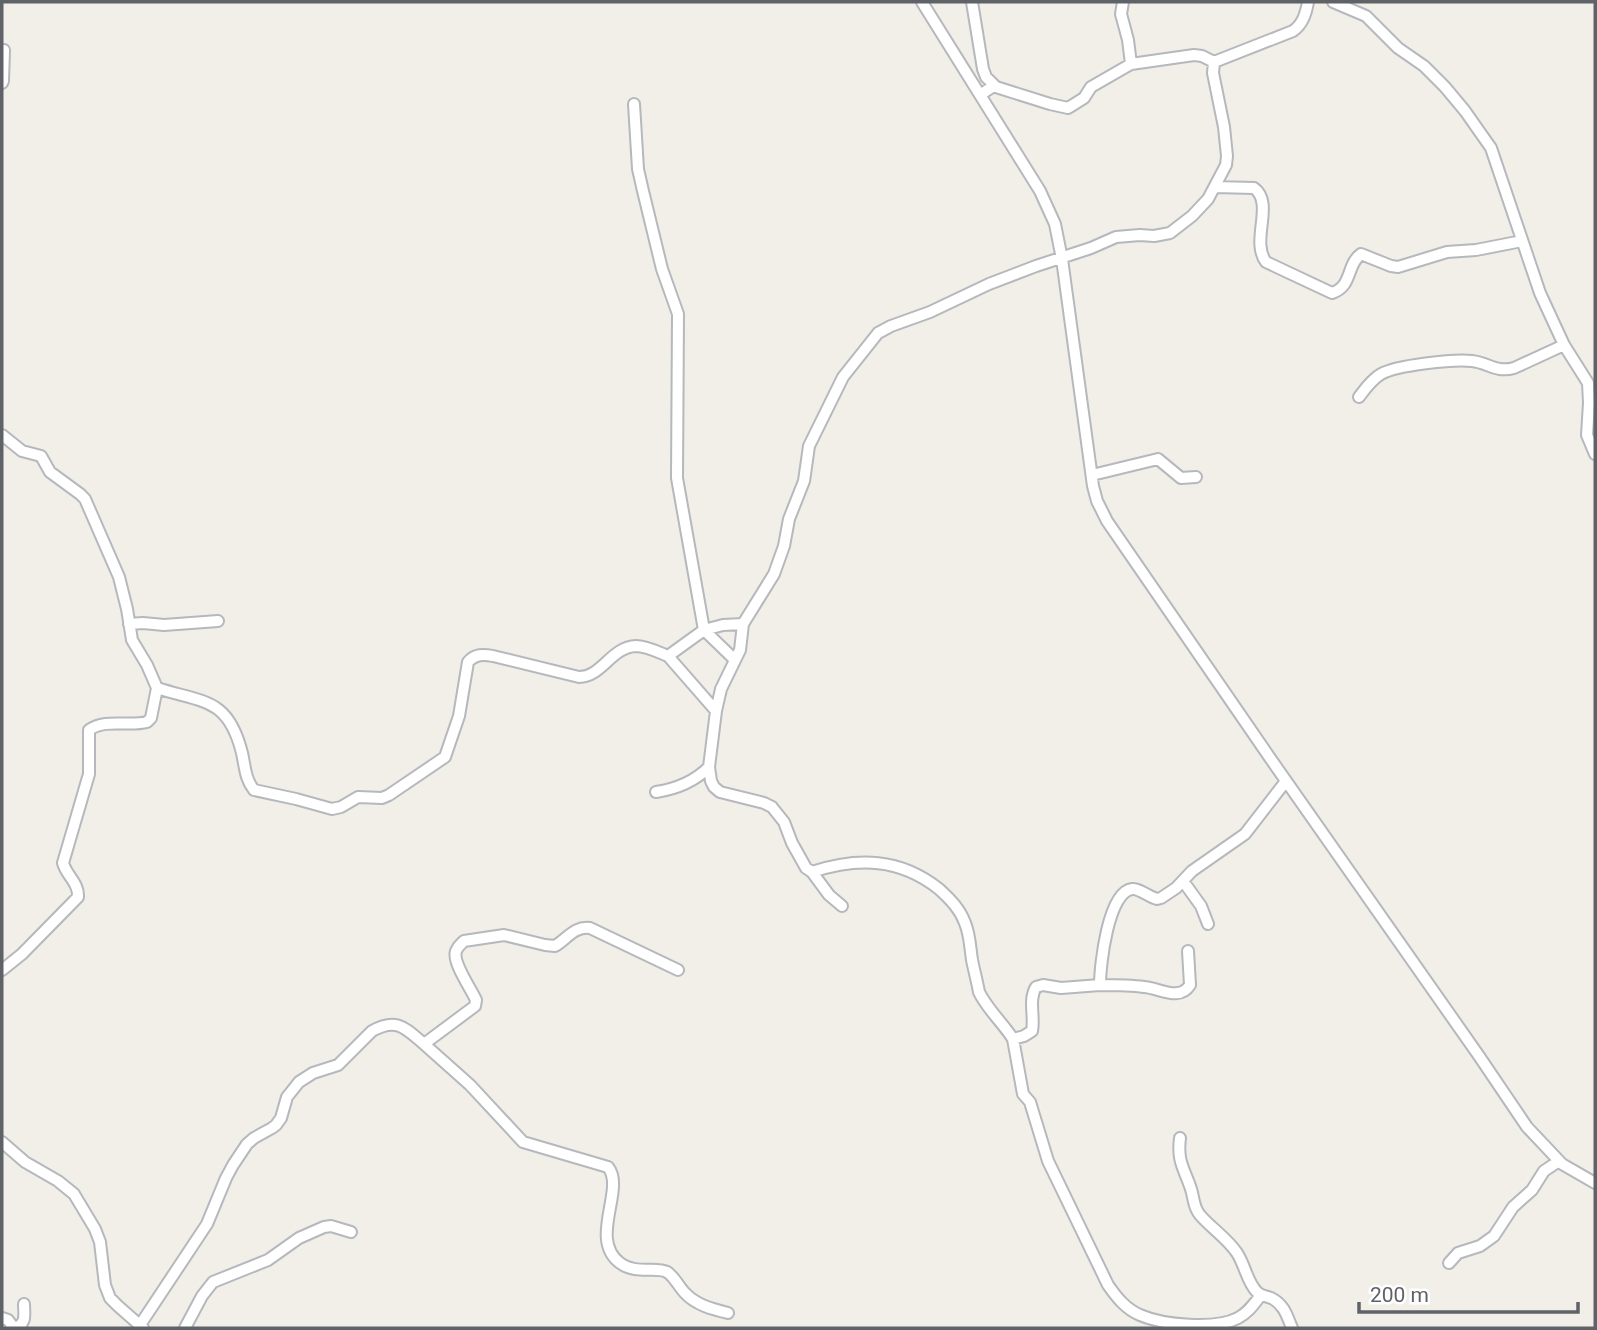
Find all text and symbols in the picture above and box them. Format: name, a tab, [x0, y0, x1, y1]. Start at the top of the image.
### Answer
scale bar	[1359, 1270, 1578, 1314]
text: 200 m	[1370, 1283, 1429, 1307]

